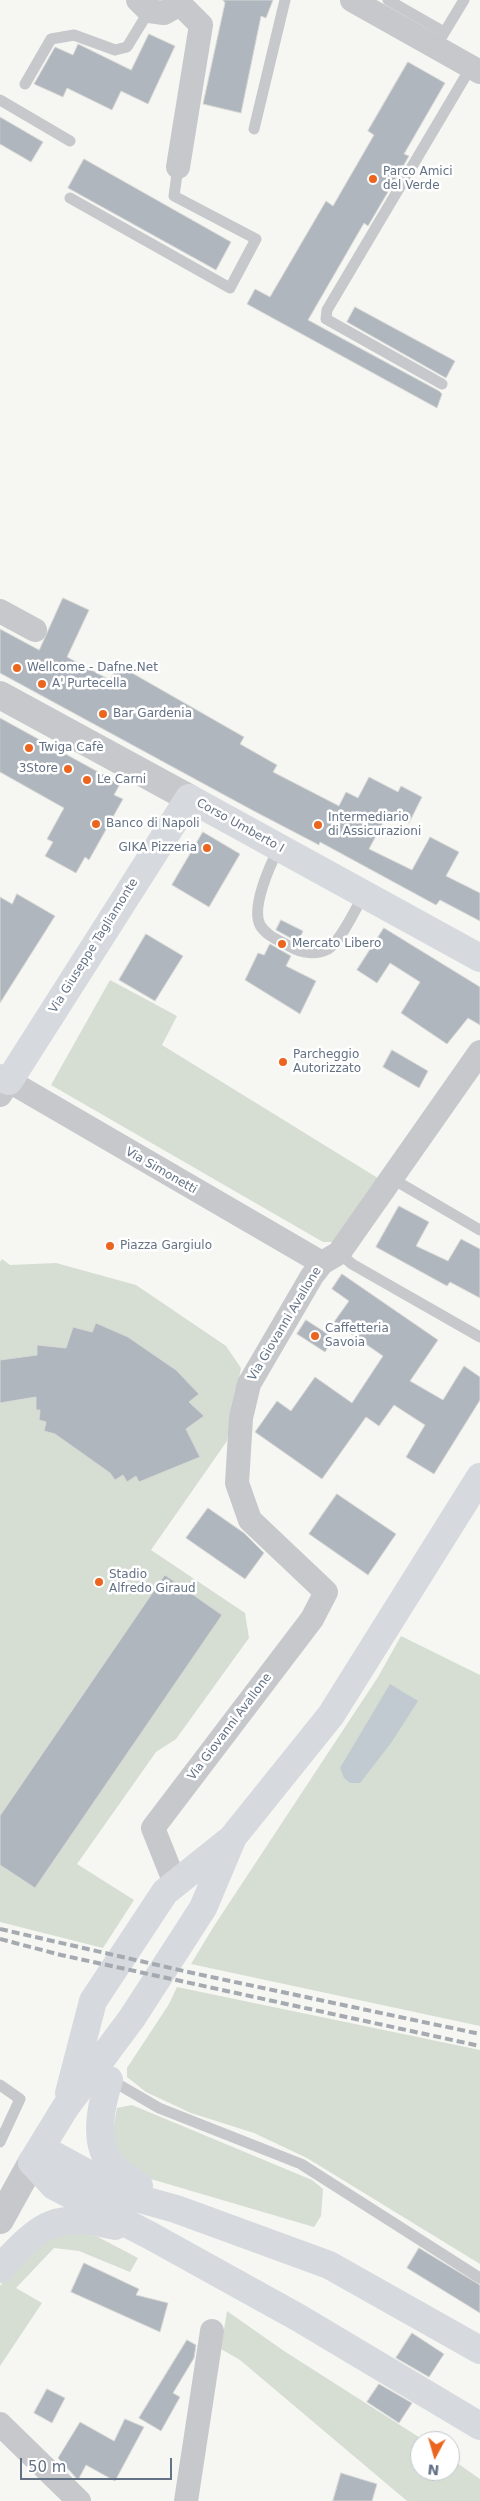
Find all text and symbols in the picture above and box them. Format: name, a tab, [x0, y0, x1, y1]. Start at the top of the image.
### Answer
place label: Parco Amici del Verde	[383, 165, 453, 193]
marker: Parco Amici del Verde	[367, 173, 379, 185]
place label: Wellcome - Dafne.Net	[27, 661, 158, 675]
marker: Wellcome - Dafne.Net	[11, 662, 23, 674]
place label: A' Purtecella	[52, 677, 127, 691]
marker: A' Purtecella	[36, 678, 48, 690]
place label: Bar Gardenia	[113, 707, 192, 721]
marker: Bar Gardenia	[97, 708, 109, 720]
place label: Twiga Cafè	[39, 741, 104, 755]
marker: Twiga Cafè	[23, 742, 35, 754]
place label: 3Store	[19, 762, 58, 776]
marker: 3Store	[62, 763, 74, 775]
place label: Le Carni	[97, 773, 146, 787]
marker: Le Carni	[81, 774, 93, 786]
street label: Corso Umberto I	[194, 796, 286, 856]
place label: Intermediario di Assicurazioni	[328, 811, 421, 839]
place label: Banco di Napoli	[106, 817, 200, 831]
marker: Banco di Napoli	[90, 818, 102, 830]
marker: Intermediario di Assicurazioni	[312, 819, 324, 831]
place label: GIKA Pizzeria	[119, 841, 197, 855]
marker: GIKA Pizzeria	[201, 842, 213, 854]
street label: Via Giuseppe Tagliamonte	[47, 876, 141, 1016]
place label: Mercato Libero	[292, 937, 381, 951]
marker: Mercato Libero	[276, 938, 288, 950]
place label: Parcheggio Autorizzato	[293, 1048, 361, 1076]
marker: Parcheggio Autorizzato	[277, 1056, 289, 1068]
street label: Via Simonetti	[123, 1145, 199, 1197]
place label: Piazza Gargiulo	[120, 1239, 212, 1253]
marker: Piazza Gargiulo	[104, 1240, 116, 1252]
street label: Via Giovanni Avallone	[245, 1264, 325, 1384]
place label: Caffetteria Savoia	[325, 1322, 389, 1350]
marker: Caffetteria Savoia	[309, 1330, 321, 1342]
place label: Stadio Alfredo Giraud	[109, 1568, 196, 1596]
marker: Stadio Alfredo Giraud	[93, 1576, 105, 1588]
street label: Via Giovanni Avallone	[185, 1671, 275, 1783]
north arrow	[410, 2431, 460, 2481]
scale bar	[22, 2448, 175, 2480]
text: 50 m	[28, 2458, 66, 2476]
text: N	[427, 2461, 440, 2478]

